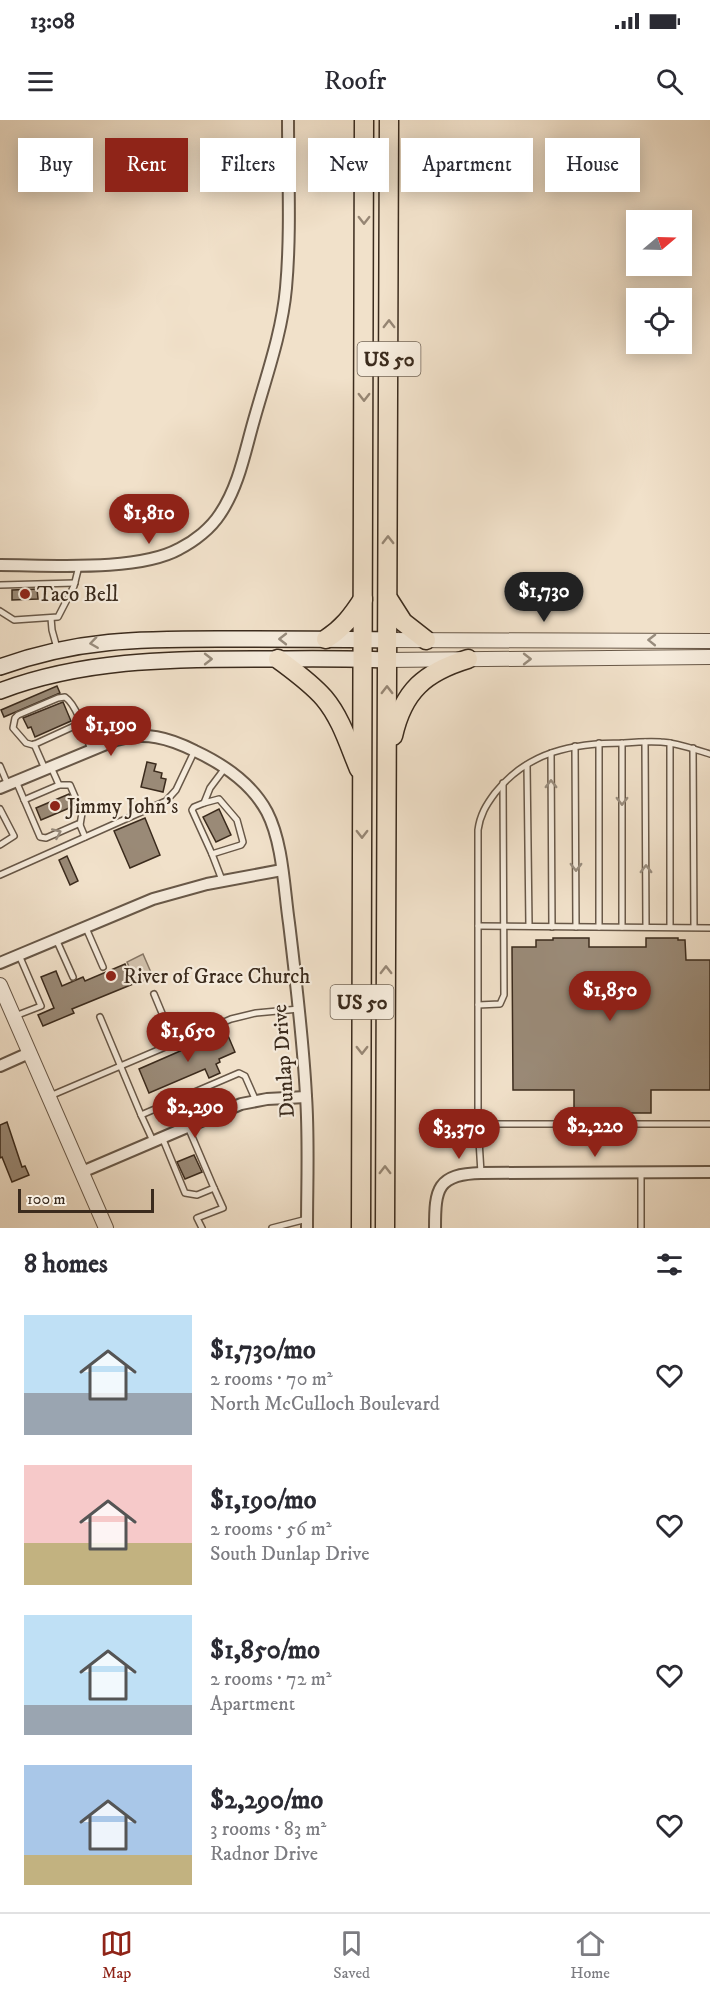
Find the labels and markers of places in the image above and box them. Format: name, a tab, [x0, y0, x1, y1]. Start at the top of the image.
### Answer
pin: $1,810	[100, 494, 198, 545]
pin: $1,730	[495, 572, 593, 623]
place label: Taco Bell	[37, 582, 119, 608]
marker: Taco Bell	[18, 587, 32, 601]
pin: $1,190	[62, 706, 160, 757]
place label: Jimmy John's	[65, 794, 178, 820]
marker: Jimmy John's	[48, 799, 62, 813]
place label: River of Grace Church	[123, 964, 310, 990]
marker: River of Grace Church	[104, 969, 118, 983]
pin: $1,850	[561, 971, 659, 1022]
pin: $1,650	[139, 1012, 237, 1063]
pin: $2,290	[146, 1088, 244, 1139]
pin: $2,220	[546, 1107, 644, 1158]
pin: $3,370	[410, 1109, 508, 1160]

